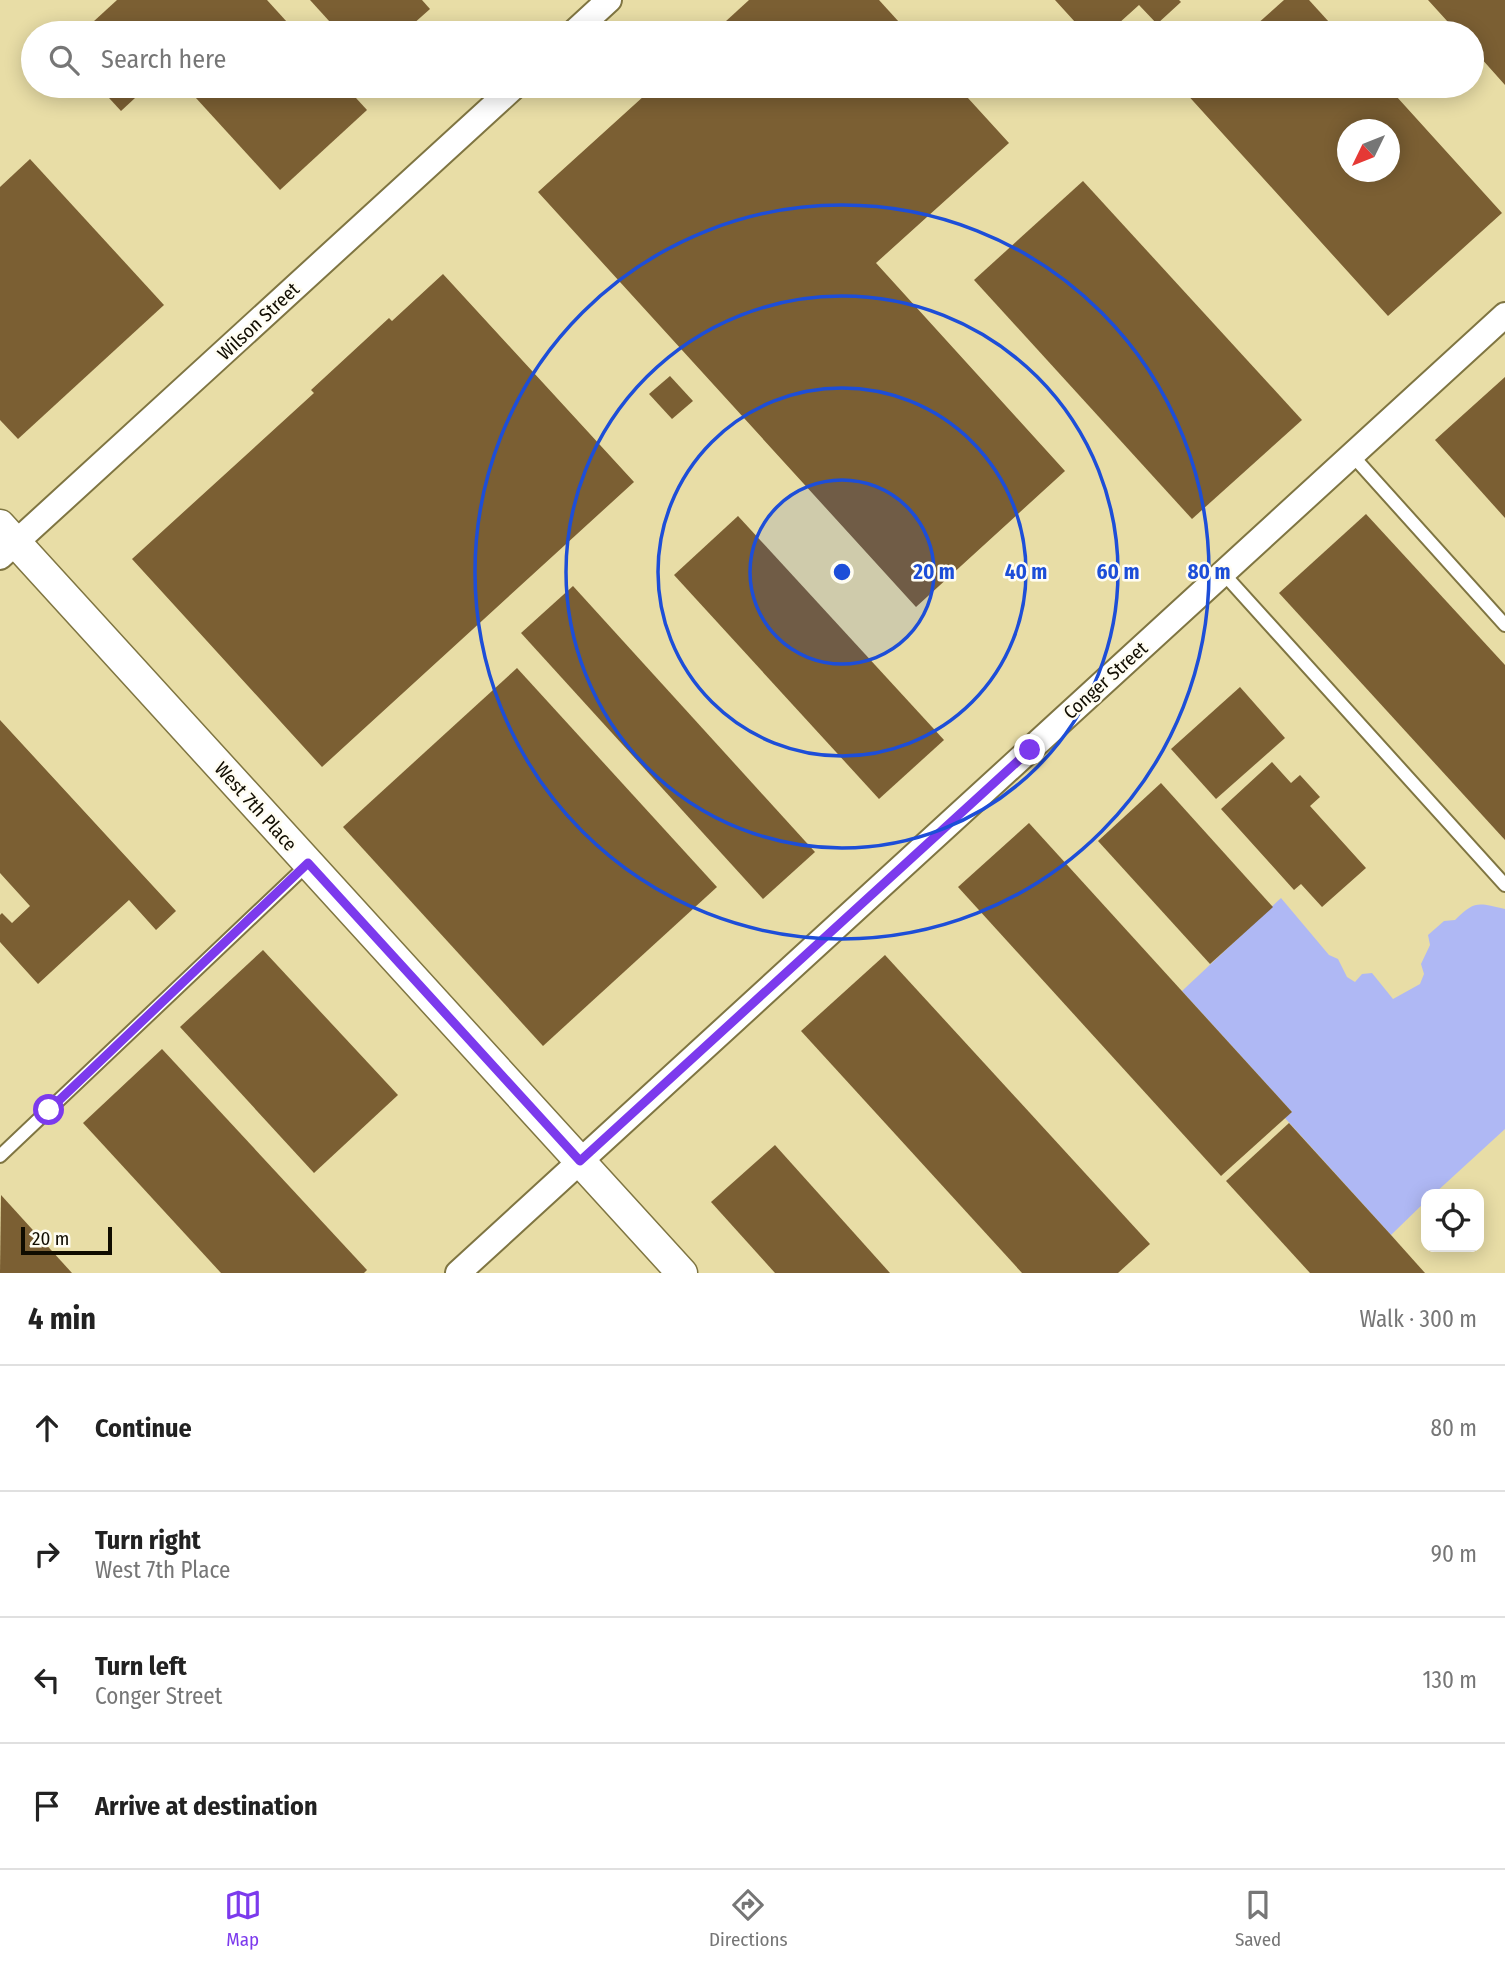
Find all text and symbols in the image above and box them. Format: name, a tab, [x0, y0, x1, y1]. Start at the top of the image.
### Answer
search box	[21, 21, 1484, 98]
icon: search	[45, 41, 83, 79]
text: Search here	[101, 44, 226, 75]
north arrow	[1337, 119, 1400, 182]
street label: Wilson Street	[213, 277, 305, 365]
text: 20 m	[912, 559, 955, 585]
text: 40 m	[1005, 559, 1047, 585]
text: 60 m	[1097, 559, 1139, 585]
text: 80 m	[1188, 559, 1230, 585]
centre of rings	[830, 560, 854, 584]
street label: Conger Street	[1059, 636, 1153, 724]
route end	[1014, 734, 1045, 765]
street label: West 7th Place	[210, 757, 302, 856]
route start	[33, 1094, 64, 1125]
map controls	[1421, 1189, 1484, 1252]
button: locate	[1421, 1189, 1484, 1252]
scale bar	[21, 1224, 112, 1256]
text: 20 m	[32, 1227, 69, 1250]
text: 4 min	[28, 1301, 96, 1337]
text: Walk · 300 m	[1360, 1305, 1477, 1333]
icon: ahead	[28, 1409, 66, 1447]
text: Continue	[95, 1413, 192, 1444]
text: 80 m	[1430, 1414, 1477, 1442]
text: Turn right	[95, 1525, 201, 1556]
icon: right	[28, 1535, 66, 1573]
text: 90 m	[1431, 1540, 1477, 1568]
text: West 7th Place	[95, 1556, 230, 1584]
text: Turn left	[95, 1651, 187, 1682]
icon: left	[28, 1661, 66, 1699]
text: 130 m	[1423, 1666, 1477, 1694]
text: Conger Street	[95, 1682, 222, 1710]
icon: arrive	[28, 1787, 66, 1825]
text: Arrive at destination	[95, 1791, 318, 1822]
tab: Map	[224, 1886, 262, 1951]
tab: Directions	[709, 1886, 788, 1951]
tab: Saved	[1235, 1886, 1281, 1951]

